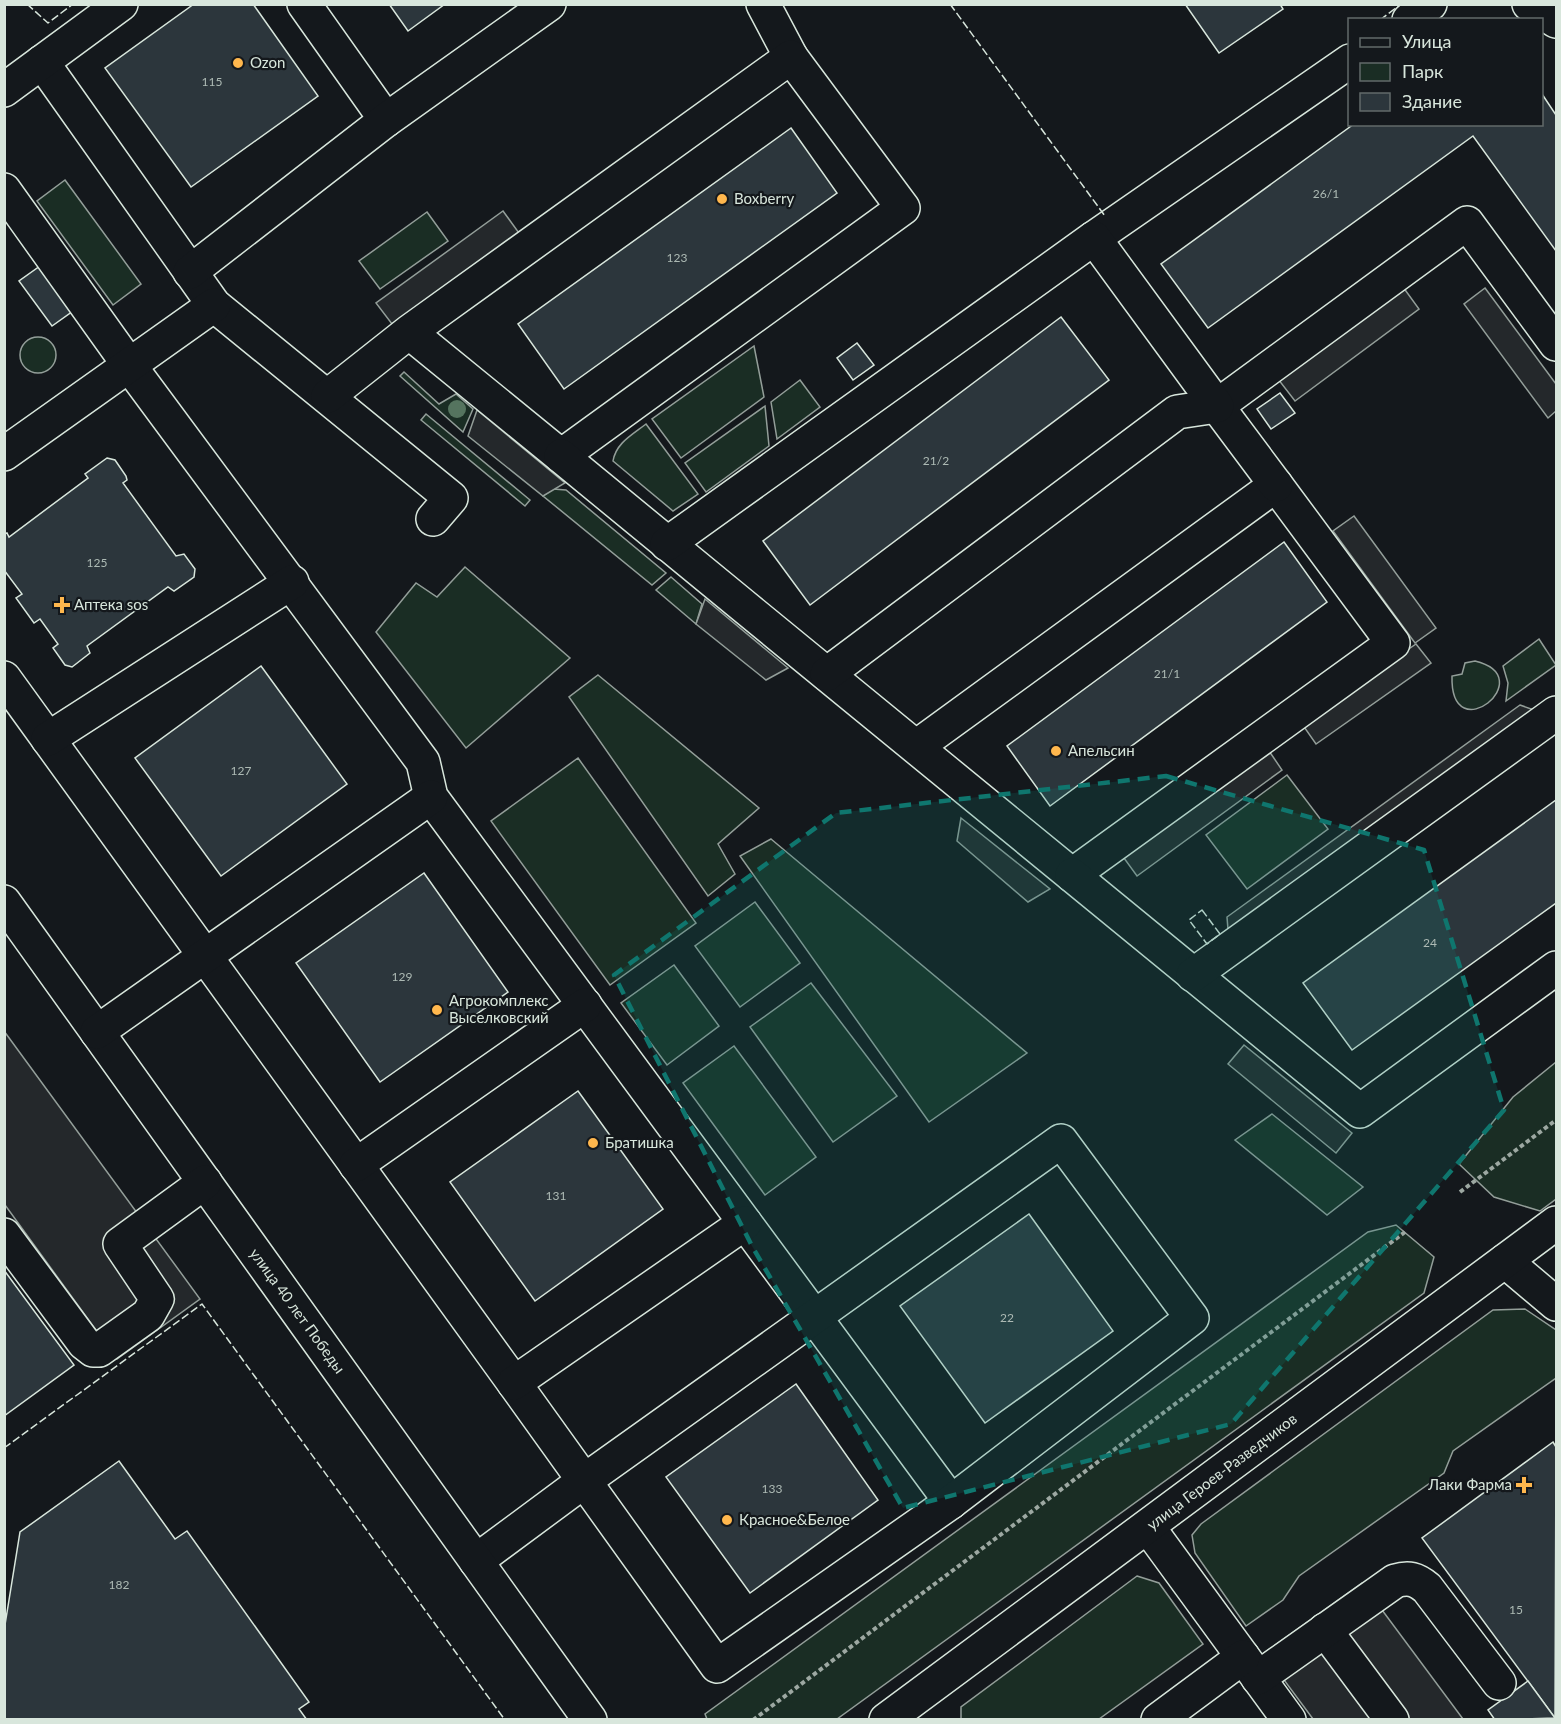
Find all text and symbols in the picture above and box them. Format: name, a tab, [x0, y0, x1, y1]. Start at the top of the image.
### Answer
legend	[1348, 18, 1543, 126]
text: Улица	[1402, 30, 1452, 52]
place label: Ozon	[250, 53, 285, 71]
marker: Ozon	[231, 56, 245, 70]
text: Парк	[1402, 60, 1444, 82]
house number: 115	[202, 74, 222, 89]
text: Здание	[1402, 90, 1462, 112]
house number: 26/1	[1313, 186, 1339, 201]
place label: Boxberry	[734, 189, 794, 207]
marker: Boxberry	[715, 192, 729, 206]
house number: 123	[667, 250, 687, 265]
house number: 21/2	[923, 453, 949, 468]
house number: 125	[87, 555, 107, 570]
place label: Аптека sos	[74, 595, 148, 613]
marker: Аптека sos	[55, 598, 69, 612]
house number: 21/1	[1154, 666, 1180, 681]
place label: Апельсин	[1068, 741, 1135, 759]
marker: Апельсин	[1049, 744, 1063, 758]
house number: 127	[231, 763, 251, 778]
house number: 24	[1423, 935, 1437, 950]
house number: 129	[392, 969, 412, 984]
place label: Агрокомплекс Выселковский	[449, 991, 549, 1026]
marker: Агрокомплекс Выселковский	[430, 1003, 444, 1017]
place label: Братишка	[605, 1133, 674, 1151]
marker: Братишка	[586, 1136, 600, 1150]
house number: 131	[546, 1188, 566, 1203]
street label: улица 40 лет Победы	[246, 1244, 349, 1376]
house number: 22	[1000, 1310, 1014, 1325]
street label: улица Героев-Разведчиков	[1143, 1409, 1300, 1533]
place label: Лаки Фарма	[1427, 1475, 1512, 1493]
marker: Лаки Фарма	[1517, 1478, 1531, 1492]
house number: 133	[762, 1481, 782, 1496]
place label: Красное&Белое	[739, 1510, 850, 1528]
marker: Красное&Белое	[720, 1513, 734, 1527]
house number: 182	[109, 1577, 129, 1592]
house number: 15	[1509, 1602, 1523, 1617]

